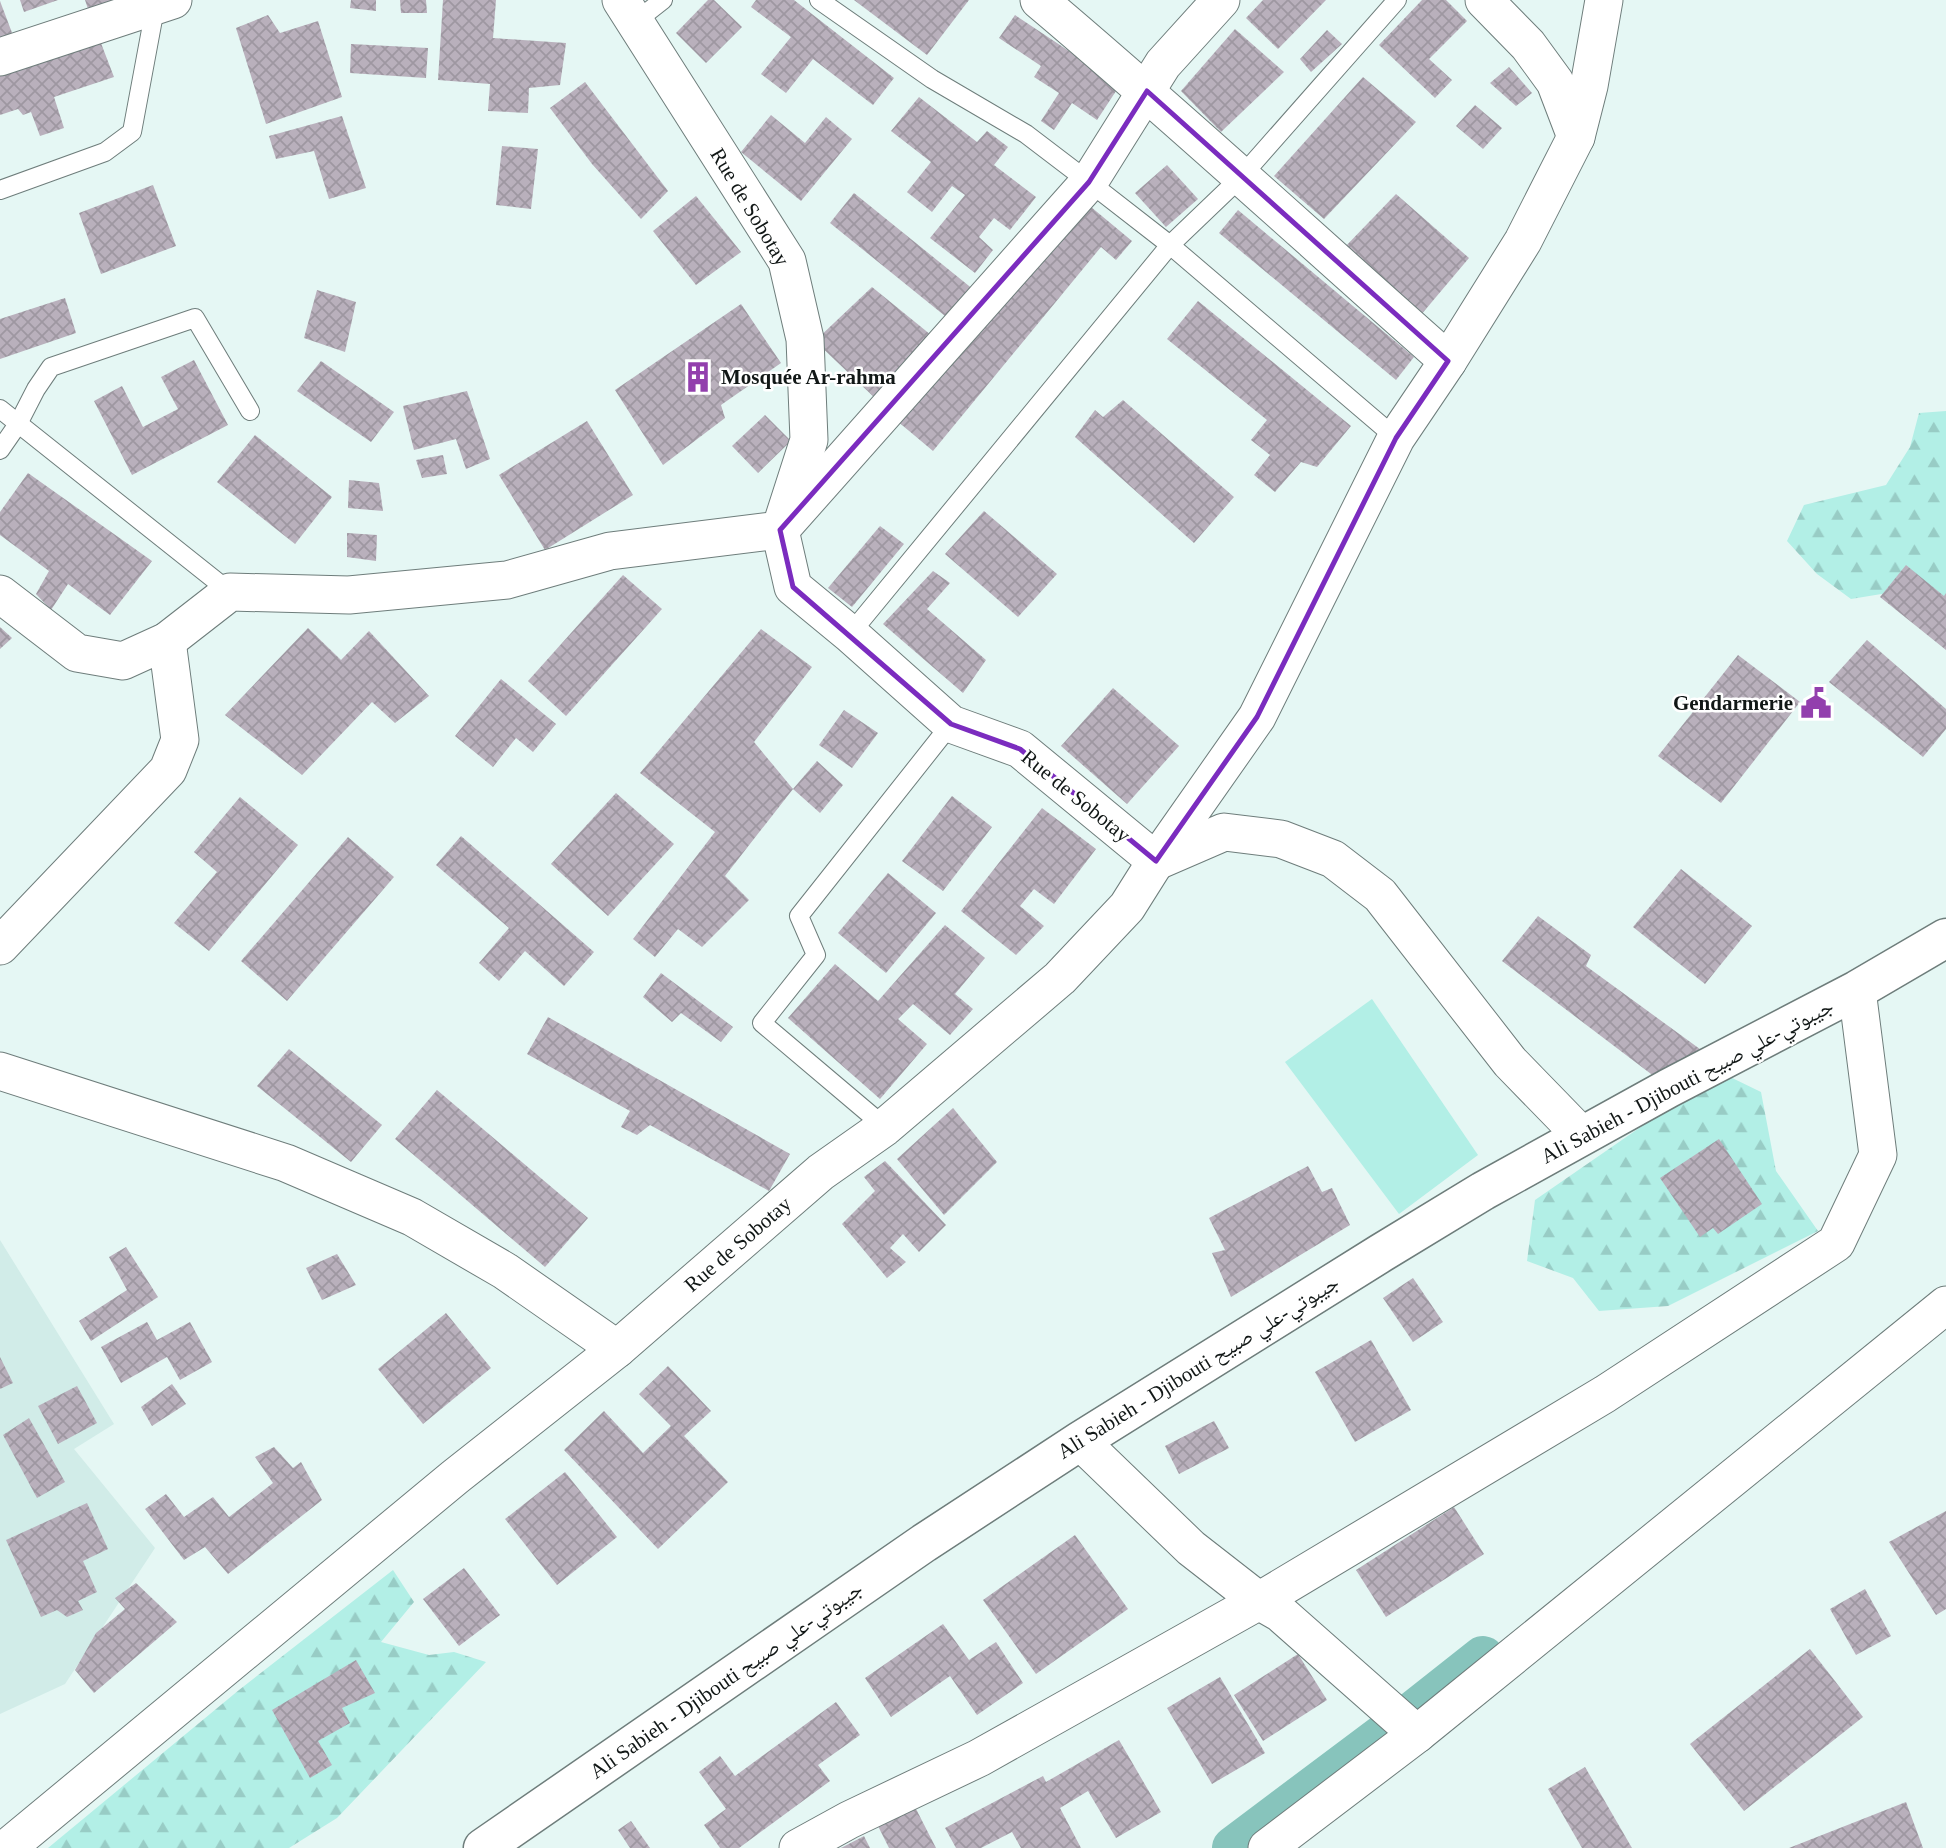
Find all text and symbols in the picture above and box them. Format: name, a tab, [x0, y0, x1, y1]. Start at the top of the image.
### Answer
street label: Rue de Sobotay	[705, 144, 795, 271]
building icon: Mosquée Ar-rahma	[681, 360, 715, 394]
place label: Mosquée Ar-rahma	[721, 365, 896, 389]
public building icon: Gendarmerie	[1799, 686, 1833, 720]
place label: Gendarmerie	[1673, 691, 1793, 715]
street label: Rue de Sobotay	[1017, 745, 1136, 847]
street label: Ali Sabieh - Djibouti جيبوتي-علي صبيح	[1537, 994, 1839, 1172]
street label: Rue de Sobotay	[680, 1191, 796, 1297]
street label: Ali Sabieh - Djibouti جيبوتي-علي صبيح	[1053, 1270, 1345, 1468]
street label: Ali Sabieh - Djibouti جيبوتي-علي صبيح	[585, 1576, 869, 1787]

